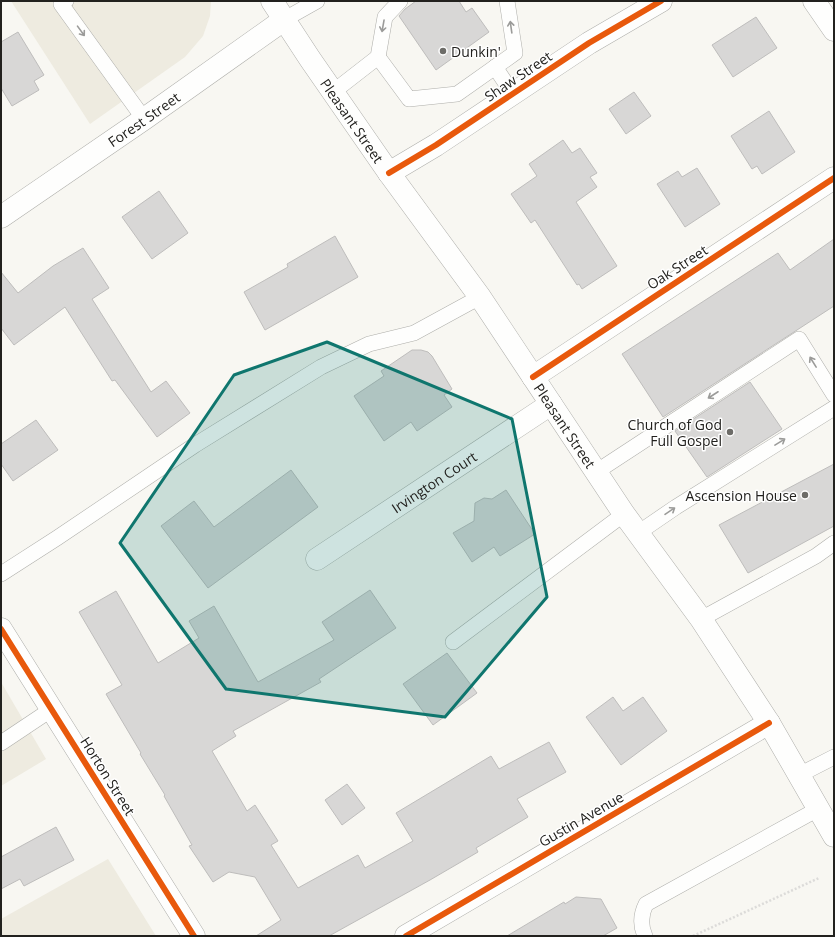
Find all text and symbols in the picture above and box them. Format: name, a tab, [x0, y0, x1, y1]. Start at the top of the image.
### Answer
one-way arrow	[379, 19, 387, 32]
one-way arrow	[507, 21, 515, 34]
one-way arrow	[77, 26, 85, 37]
place label: Dunkin'	[451, 42, 501, 61]
marker: Dunkin'	[438, 46, 448, 56]
street label: Shaw Street	[481, 46, 555, 106]
street label: Pleasant Street	[317, 74, 388, 166]
street label: Forest Street	[104, 87, 183, 151]
street label: Oak Street	[643, 240, 711, 294]
one-way arrow	[809, 356, 817, 368]
street label: Pleasant Street	[530, 379, 600, 472]
one-way arrow	[707, 392, 719, 400]
place label: Church of God Full Gospel	[627, 415, 722, 450]
marker: Church of God Full Gospel	[725, 427, 735, 437]
one-way arrow	[774, 438, 785, 446]
street label: Irvington Court	[387, 447, 480, 517]
place label: Ascension House	[686, 486, 797, 505]
marker: Ascension House	[800, 490, 810, 500]
one-way arrow	[664, 507, 675, 515]
street label: Horton Street	[76, 733, 140, 819]
street label: Gustin Avenue	[535, 787, 627, 851]

